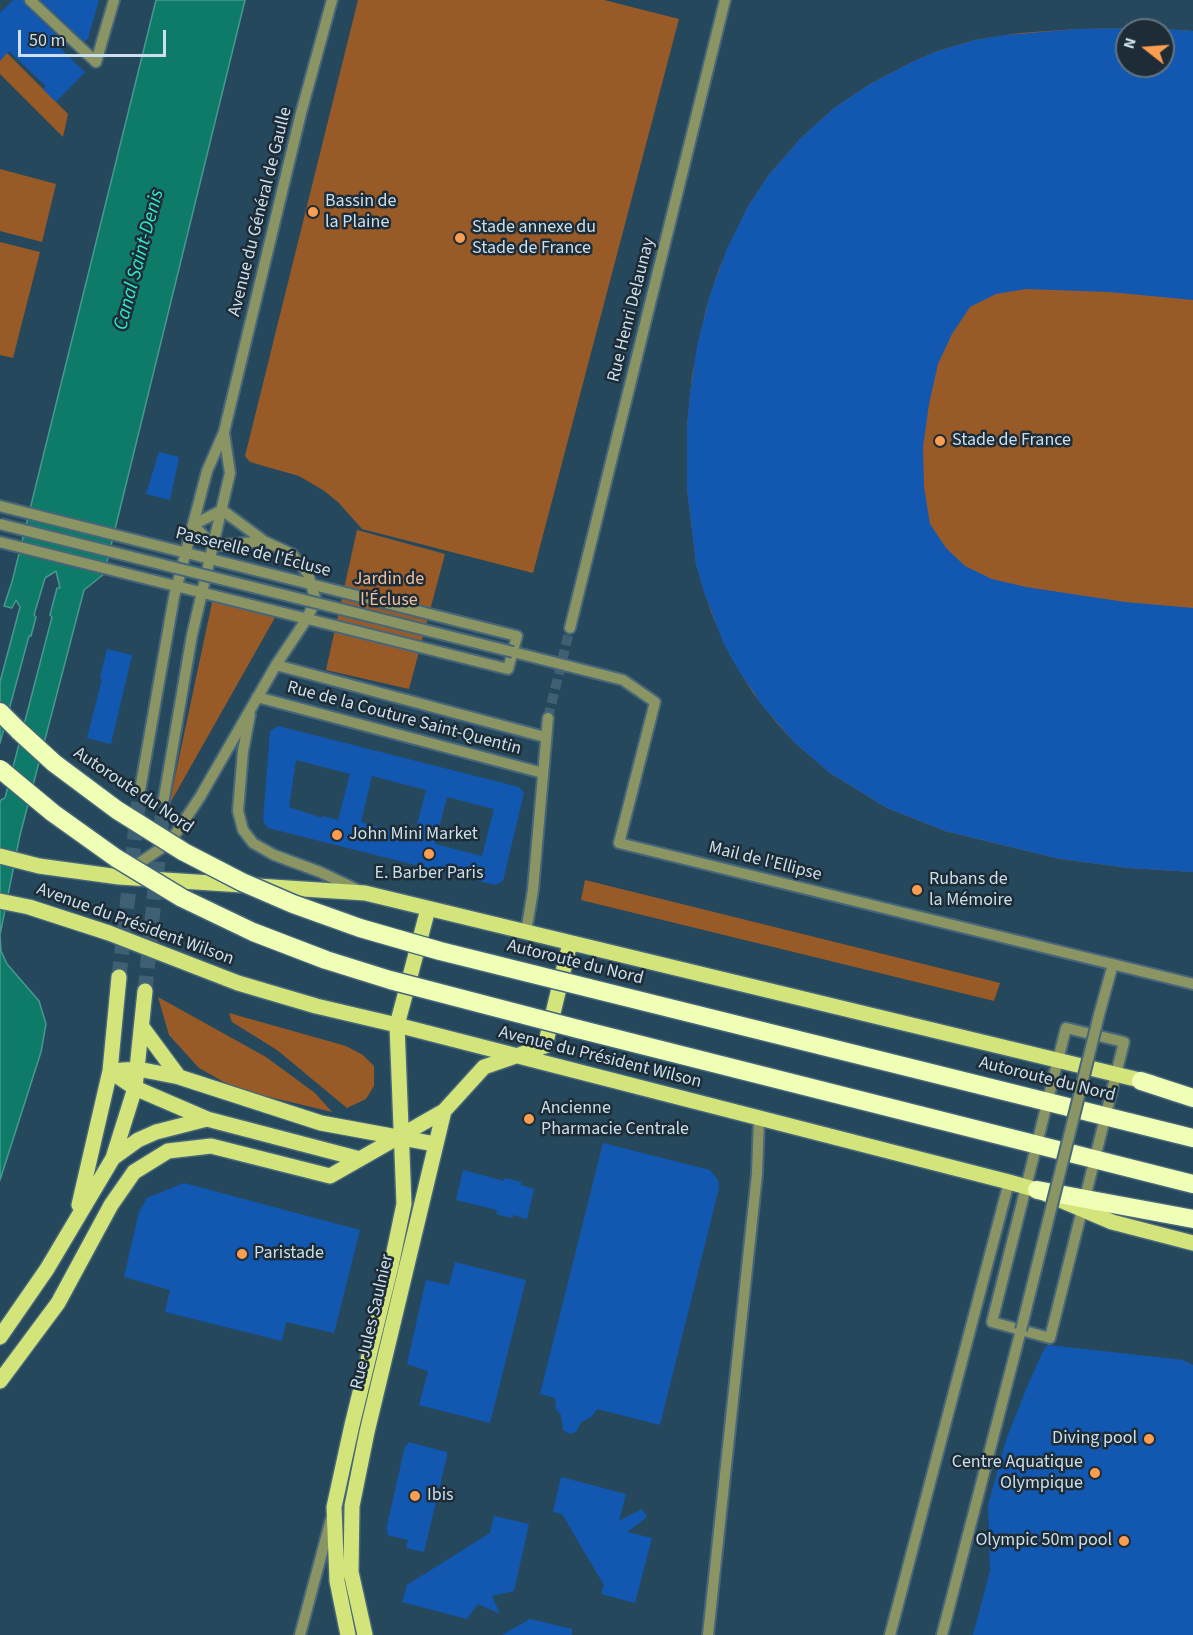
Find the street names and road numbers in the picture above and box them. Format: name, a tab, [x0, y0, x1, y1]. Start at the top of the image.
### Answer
street label: Avenue du Général de Gaulle	[225, 105, 297, 319]
street label: Rue Henri Delaunay	[604, 236, 660, 384]
street label: Passerelle de l'Écluse	[173, 523, 333, 583]
street label: Rue de la Couture Saint-Quentin	[284, 677, 524, 761]
street label: Autoroute du Nord	[69, 743, 197, 839]
street label: Mail de l'Ellipse	[706, 838, 824, 886]
street label: Avenue du Président Wilson	[33, 879, 237, 971]
street label: Autoroute du Nord	[505, 936, 645, 990]
street label: Avenue du Président Wilson	[496, 1022, 704, 1094]
street label: Autoroute du Nord	[977, 1053, 1117, 1107]
street label: Rue Jules Saulnier	[347, 1252, 399, 1392]

